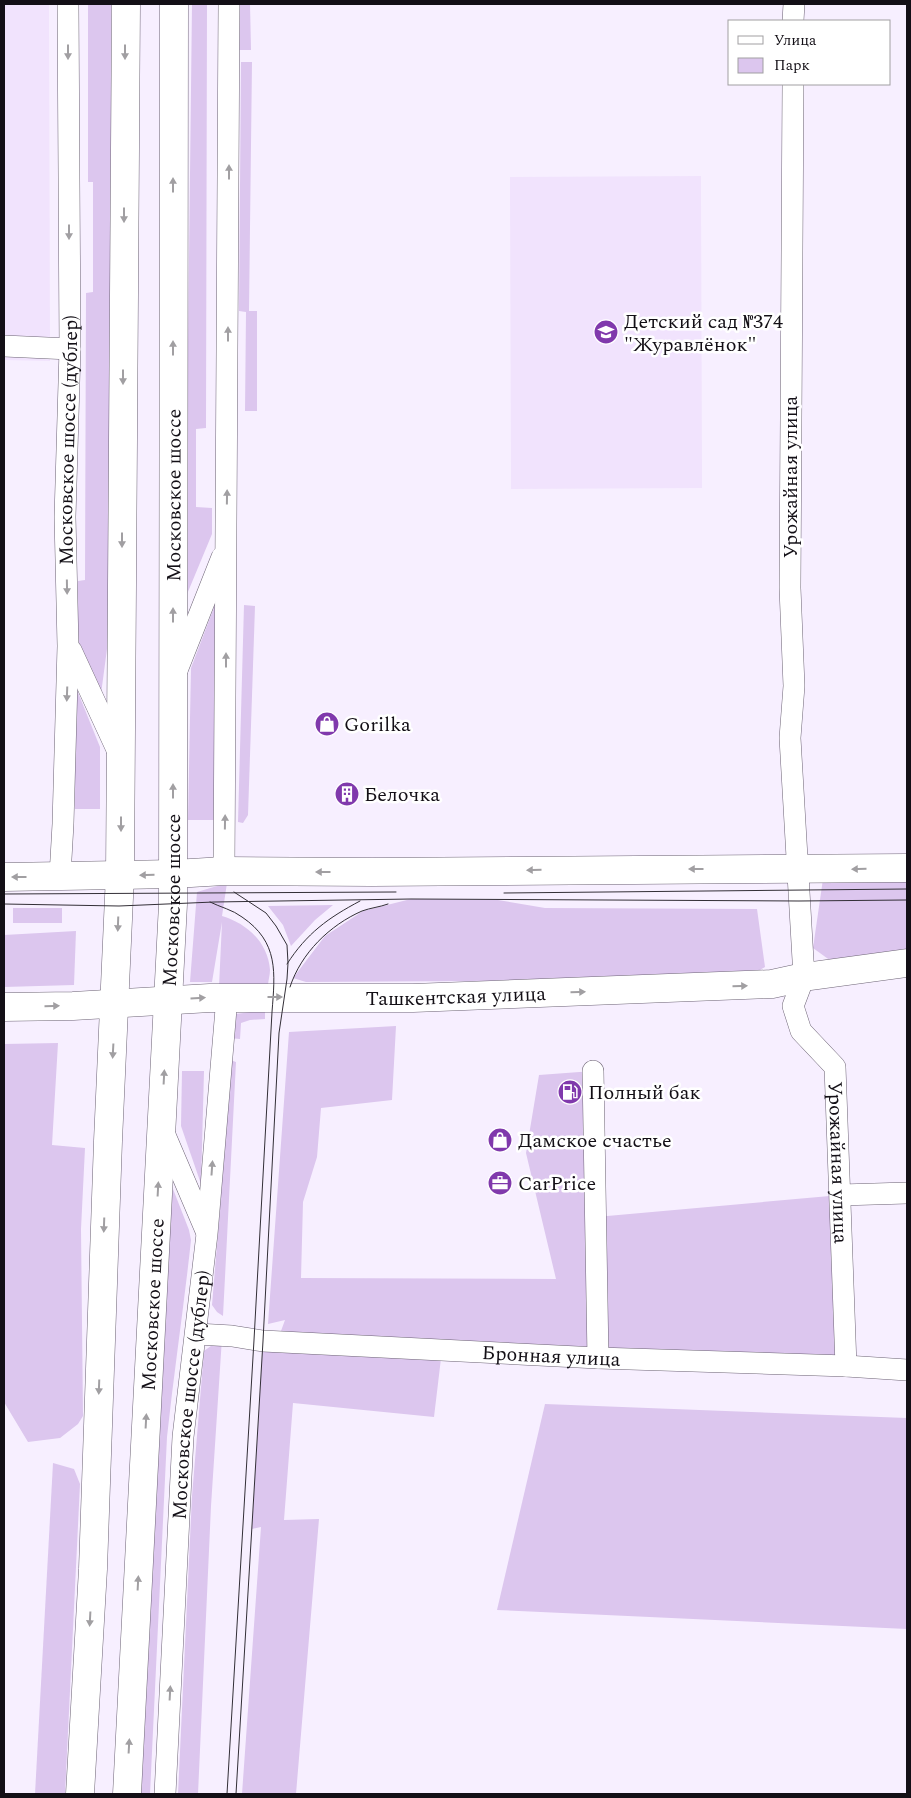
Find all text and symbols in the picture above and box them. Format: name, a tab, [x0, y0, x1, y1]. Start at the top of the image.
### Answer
legend	[728, 20, 891, 85]
text: Улица	[774, 29, 817, 52]
one-way arrow	[64, 45, 72, 61]
one-way arrow	[121, 45, 129, 61]
text: Парк	[774, 54, 810, 77]
one-way arrow	[225, 163, 233, 179]
one-way arrow	[169, 177, 177, 193]
one-way arrow	[120, 207, 128, 223]
one-way arrow	[65, 225, 73, 241]
place label: Детский сад №374 "Журавлёнок"	[624, 307, 783, 360]
street label: Московское шоссе (дублер)	[51, 315, 86, 566]
school or university icon: Детский сад №374 "Журавлёнок"	[593, 319, 619, 345]
one-way arrow	[224, 326, 232, 342]
one-way arrow	[169, 339, 177, 355]
one-way arrow	[119, 370, 127, 386]
street label: Урожайная улица	[776, 395, 806, 558]
street label: Московское шоссе	[159, 409, 190, 582]
one-way arrow	[224, 488, 232, 504]
one-way arrow	[118, 532, 126, 548]
one-way arrow	[63, 580, 71, 596]
one-way arrow	[169, 607, 177, 623]
one-way arrow	[222, 651, 230, 667]
one-way arrow	[63, 687, 71, 703]
place label: Gorilka	[344, 710, 411, 740]
shop icon: Gorilka	[314, 711, 340, 737]
place label: Белочка	[364, 780, 440, 810]
building icon: Белочка	[334, 781, 360, 807]
one-way arrow	[169, 782, 177, 798]
street label: Московское шоссе	[155, 814, 189, 987]
one-way arrow	[221, 814, 229, 830]
one-way arrow	[117, 817, 125, 833]
one-way arrow	[850, 865, 866, 873]
one-way arrow	[525, 866, 541, 874]
one-way arrow	[688, 866, 704, 874]
one-way arrow	[315, 867, 331, 875]
one-way arrow	[139, 871, 155, 879]
one-way arrow	[11, 873, 27, 881]
one-way arrow	[114, 916, 122, 932]
street label: Ташкентская улица	[366, 979, 547, 1014]
one-way arrow	[732, 981, 748, 989]
one-way arrow	[570, 987, 586, 995]
one-way arrow	[268, 993, 284, 1001]
one-way arrow	[190, 994, 206, 1002]
one-way arrow	[45, 1002, 61, 1010]
one-way arrow	[108, 1043, 116, 1059]
one-way arrow	[160, 1069, 168, 1085]
place label: Полный бак	[588, 1078, 701, 1108]
fuel station icon: Полный бак	[557, 1079, 583, 1105]
street label: Урожайная улица	[820, 1081, 856, 1245]
place label: Дамское счастье	[518, 1126, 672, 1156]
shop icon: Дамское счастье	[487, 1127, 513, 1153]
one-way arrow	[208, 1159, 216, 1175]
place label: CarPrice	[518, 1169, 596, 1199]
office icon: CarPrice	[487, 1170, 513, 1196]
one-way arrow	[154, 1181, 162, 1197]
one-way arrow	[100, 1217, 108, 1233]
street label: Московское шоссе	[134, 1218, 173, 1392]
street label: Московское шоссе (дублер)	[165, 1269, 219, 1520]
street label: Бронная улица	[481, 1338, 621, 1375]
one-way arrow	[94, 1379, 102, 1395]
one-way arrow	[142, 1413, 150, 1429]
one-way arrow	[134, 1575, 142, 1591]
one-way arrow	[86, 1612, 94, 1628]
one-way arrow	[167, 1685, 175, 1701]
one-way arrow	[126, 1737, 134, 1753]

